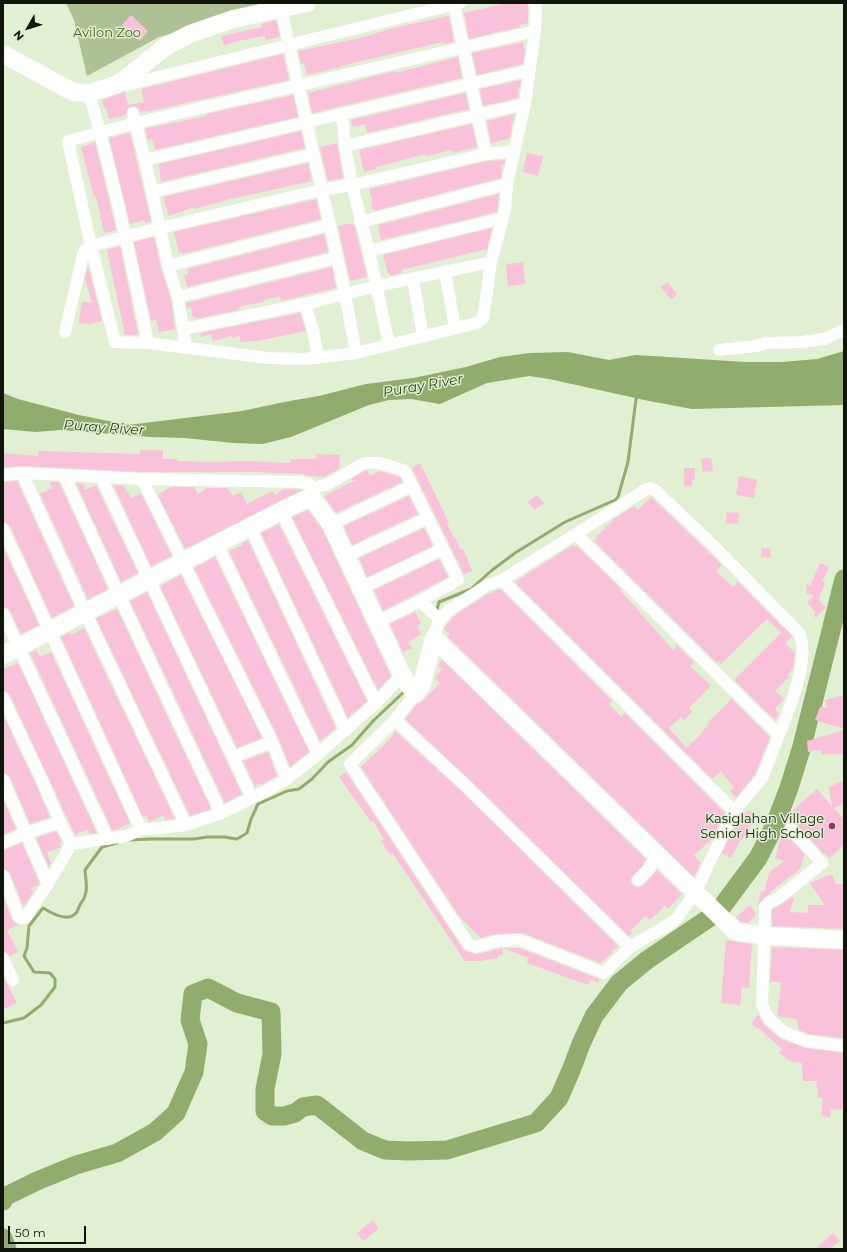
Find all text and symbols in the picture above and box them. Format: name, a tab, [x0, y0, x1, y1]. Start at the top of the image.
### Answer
north arrow	[8, 8, 48, 48]
park label: Avilon Zoo	[73, 25, 141, 41]
text: N	[10, 28, 27, 43]
water label: Puray River	[382, 371, 464, 401]
water label: Puray River	[63, 417, 145, 439]
place label: Kasiglahan Village Senior High School	[700, 811, 824, 842]
marker: Kasiglahan Village Senior High School	[827, 821, 837, 831]
scale bar	[10, 1218, 88, 1244]
text: 50 m	[15, 1225, 46, 1240]

